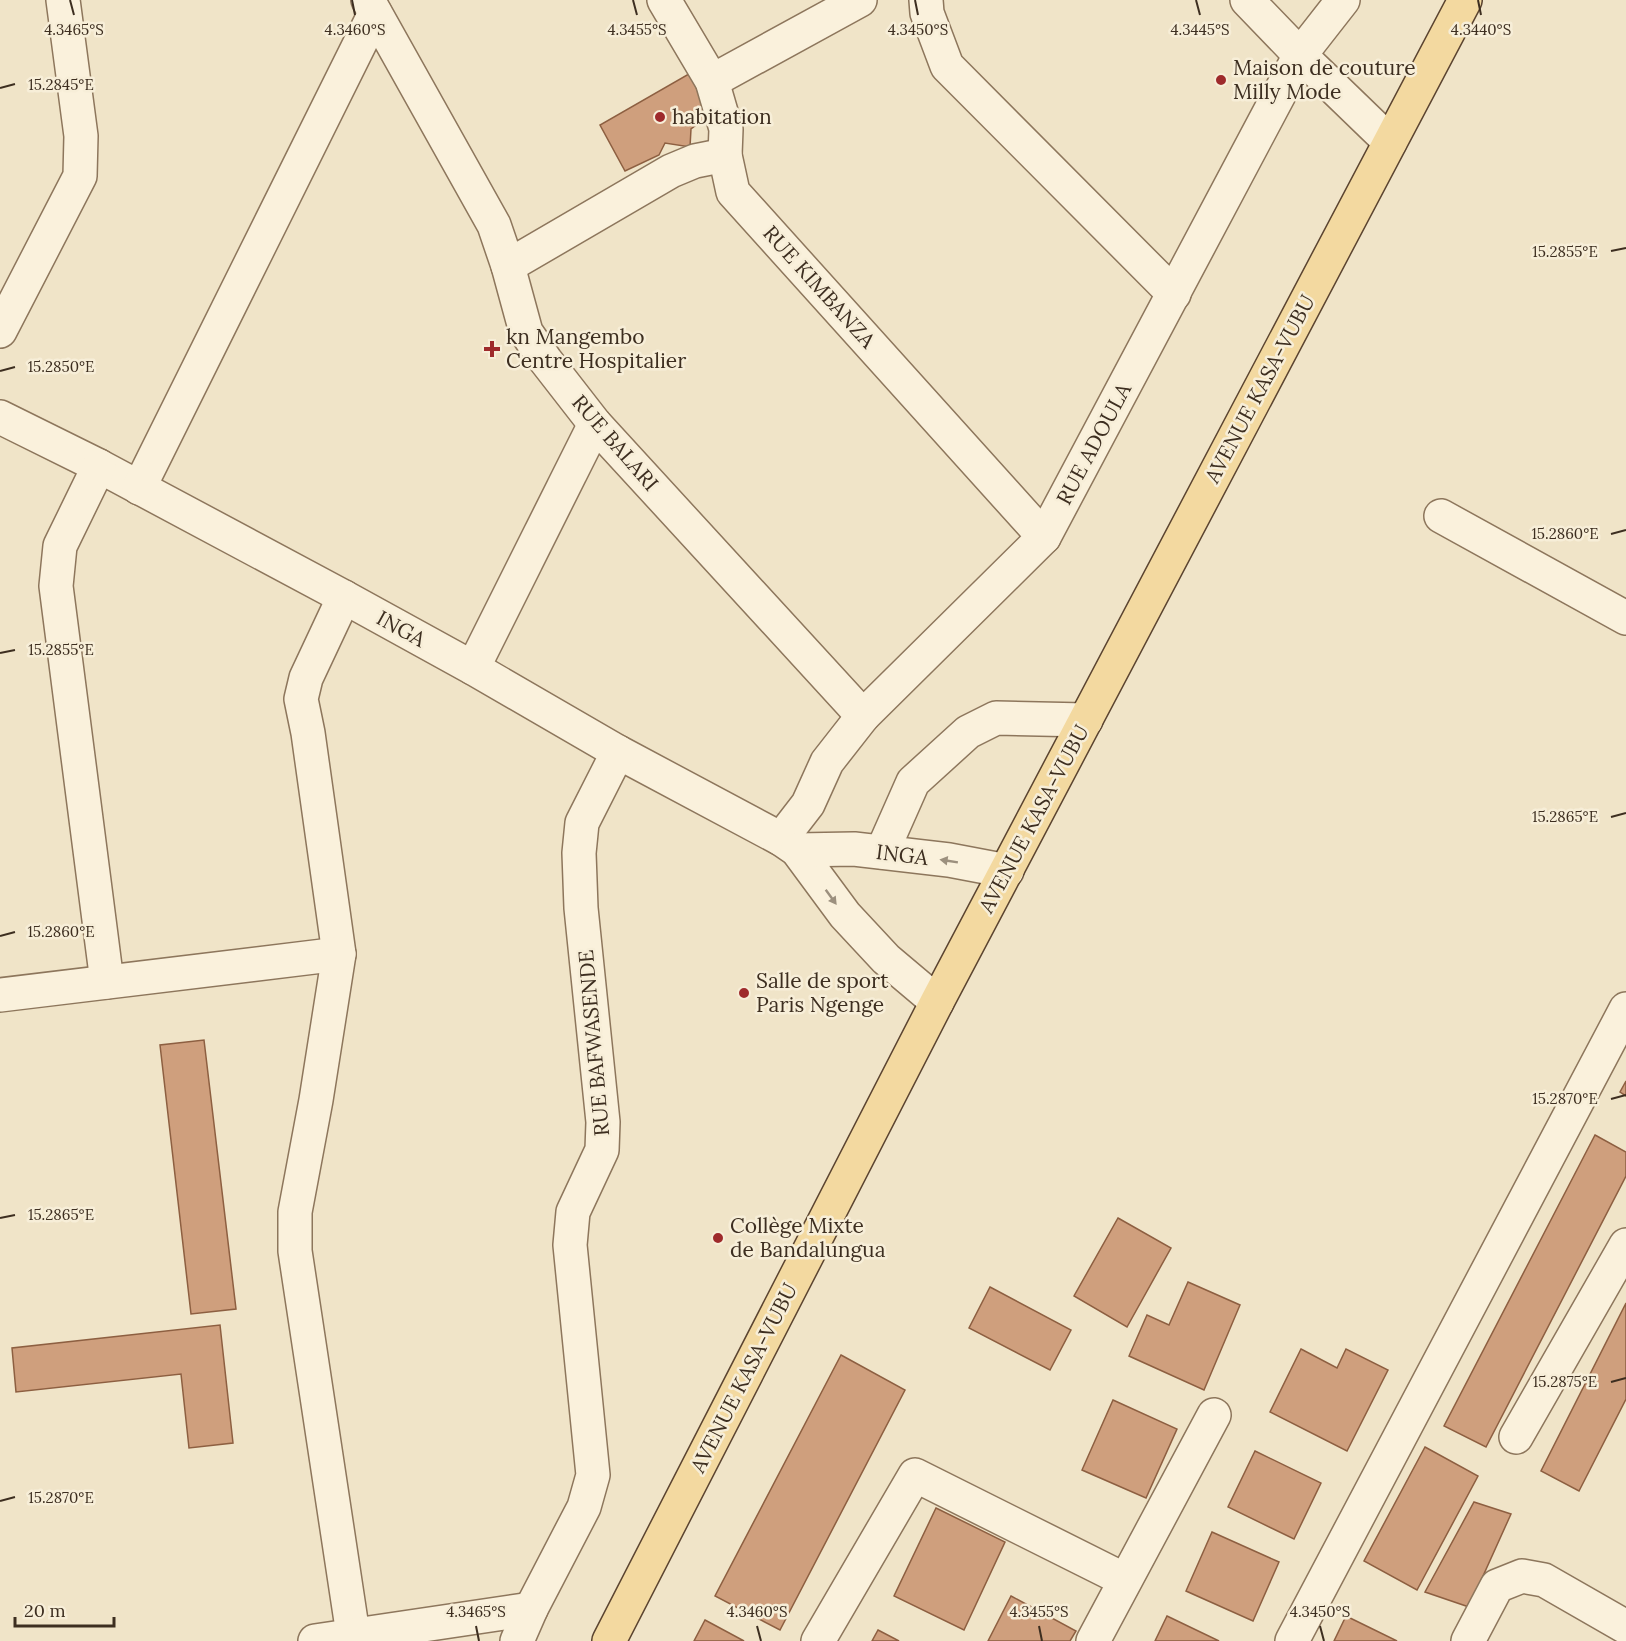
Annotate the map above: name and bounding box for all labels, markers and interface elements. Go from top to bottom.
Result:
text: 4.3465°S [44,20,104,39]
text: 4.3460°S [325,20,385,39]
text: 4.3455°S [607,20,667,39]
text: 4.3450°S [888,20,948,39]
text: 4.3445°S [1170,20,1230,39]
text: 4.3440°S [1451,20,1511,39]
place label: Maison de couture Milly Mode [1233,54,1416,105]
marker: Maison de couture Milly Mode [1214,73,1228,87]
text: 15.2845°E [28,75,94,94]
place label: habitation [672,103,772,130]
marker: habitation [653,110,667,124]
street label: RUE KIMBANZA [757,220,882,354]
text: 15.2855°E [1532,242,1598,261]
street label: AVENUE KASA-VUBU [1198,290,1321,488]
place label: kn Mangembo Centre Hospitalier [506,323,686,374]
marker: kn Mangembo Centre Hospitalier [483,340,501,358]
text: 15.2850°E [28,357,94,376]
street label: RUE ADOULA [1050,377,1137,509]
street label: RUE BALARI [566,389,665,496]
text: 15.2860°E [1531,524,1599,543]
street label: INGA [372,604,431,653]
text: 15.2855°E [28,640,94,659]
street label: AVENUE KASA-VUBU [972,720,1095,918]
text: 15.2865°E [1532,807,1598,826]
street label: INGA [875,838,930,871]
one-way arrow [940,856,959,865]
one-way arrow [825,890,837,905]
text: 15.2860°E [27,922,95,941]
street label: RUE BAFWASENDE [572,949,615,1137]
place label: Salle de sport Paris Ngenge [756,967,889,1018]
marker: Salle de sport Paris Ngenge [737,986,751,1000]
text: 15.2870°E [1532,1089,1598,1108]
text: 15.2865°E [28,1205,94,1224]
place label: Collège Mixte de Bandalungua [730,1212,886,1263]
marker: Collège Mixte de Bandalungua [711,1231,725,1245]
street label: AVENUE KASA-VUBU [684,1278,803,1478]
text: 15.2875°E [1533,1372,1597,1391]
text: 15.2870°E [28,1488,94,1507]
scale bar [15,1590,114,1628]
text: 20 m [24,1599,66,1622]
text: 4.3465°S [446,1602,506,1621]
text: 4.3460°S [727,1602,787,1621]
text: 4.3455°S [1009,1602,1069,1621]
text: 4.3450°S [1290,1602,1350,1621]

